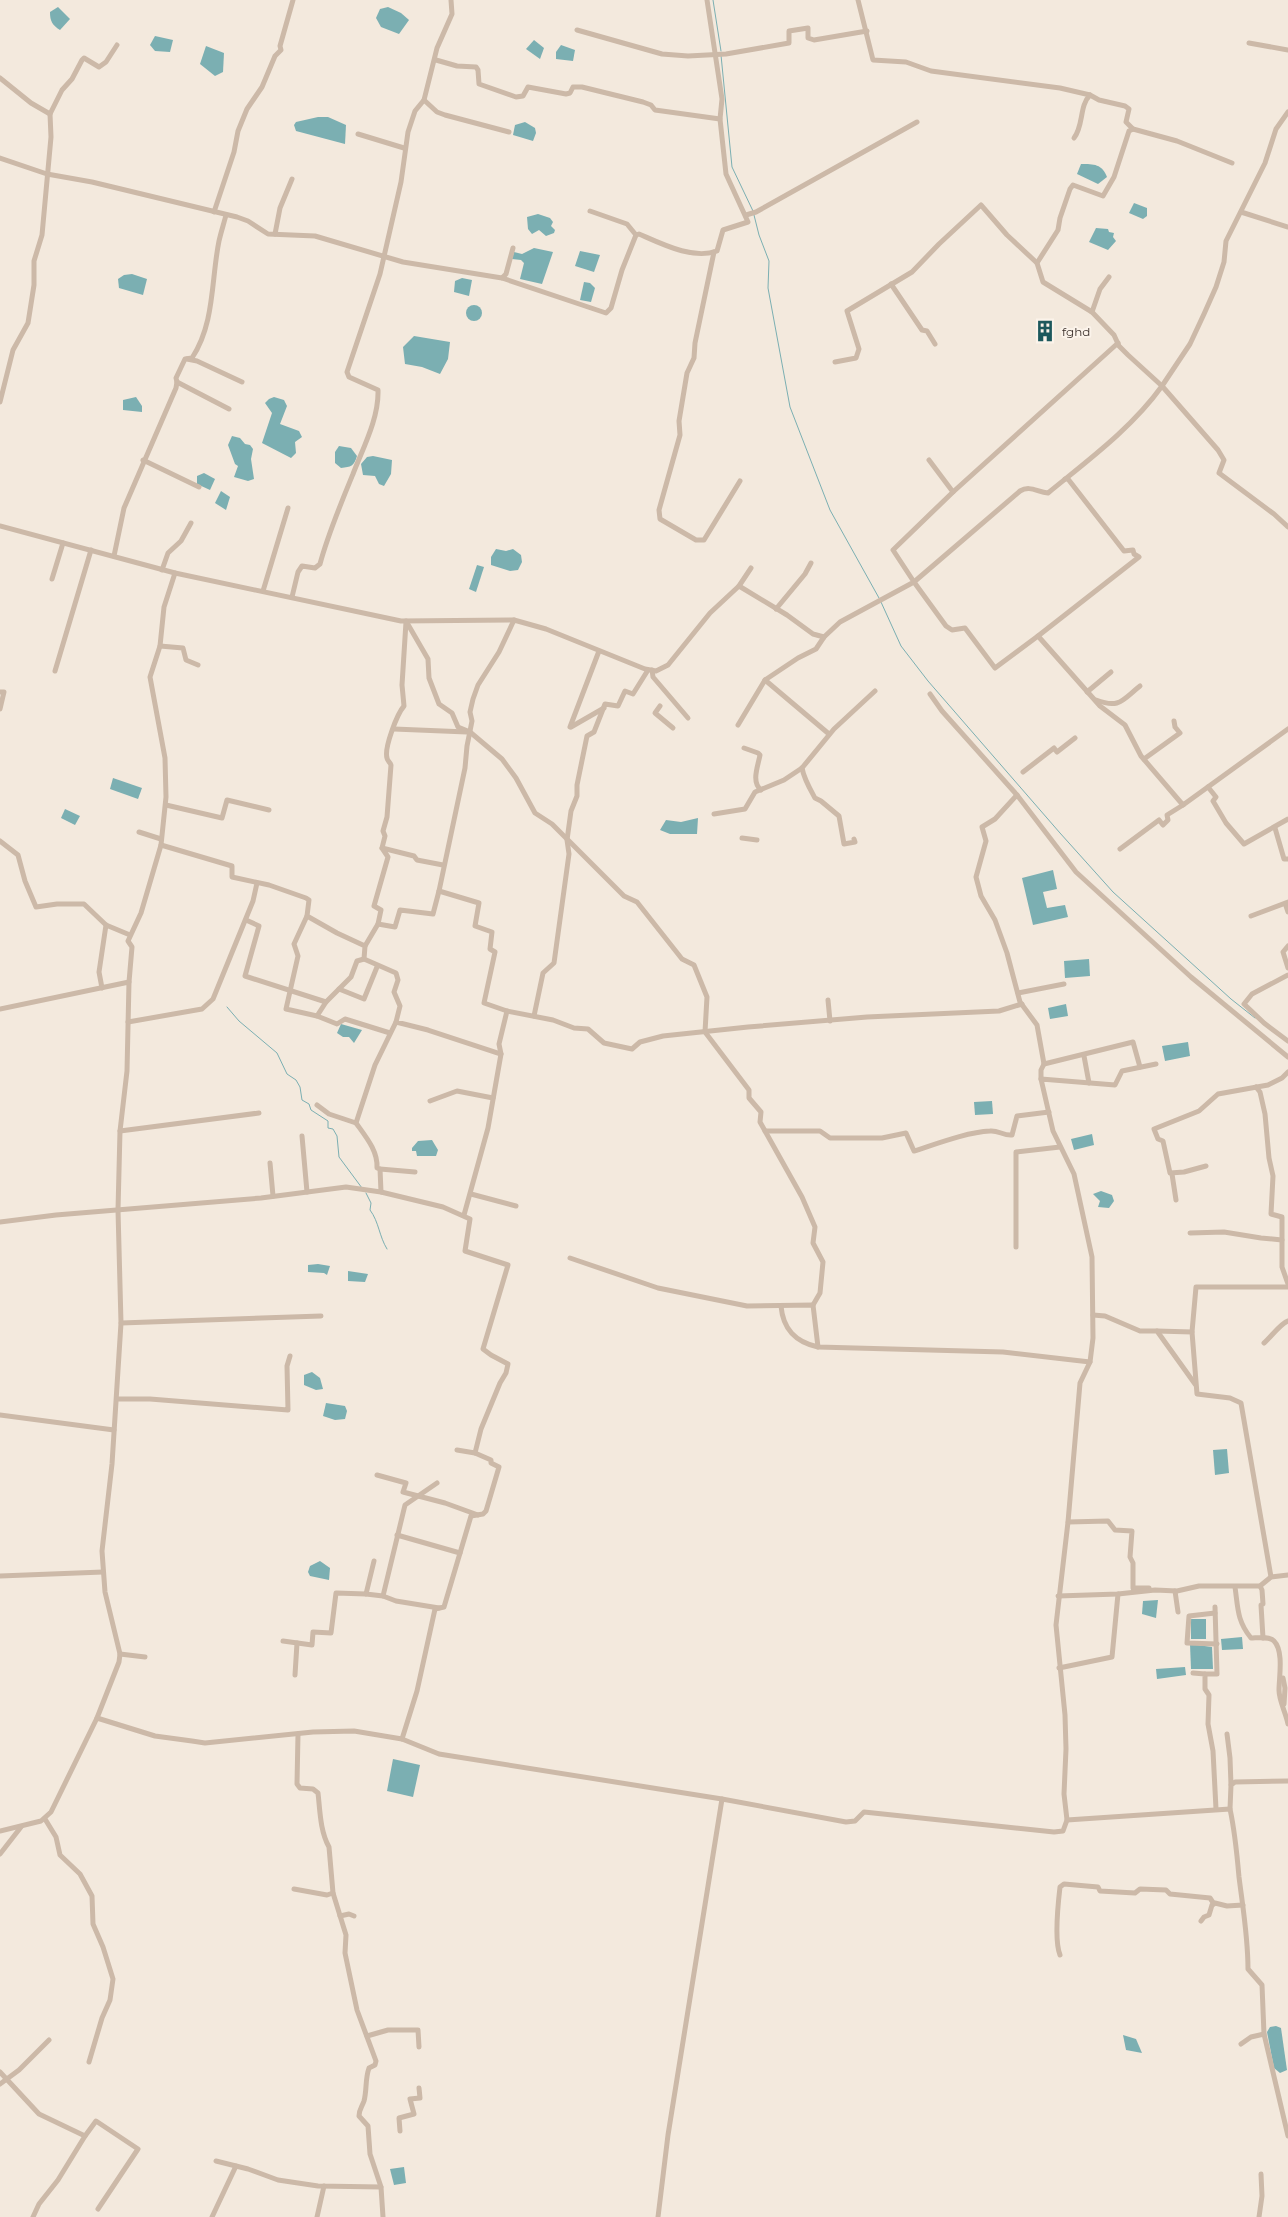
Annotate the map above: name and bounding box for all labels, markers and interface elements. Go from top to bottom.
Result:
building icon: fghd [1032,318,1058,344]
place label: fghd [1062,324,1090,339]

